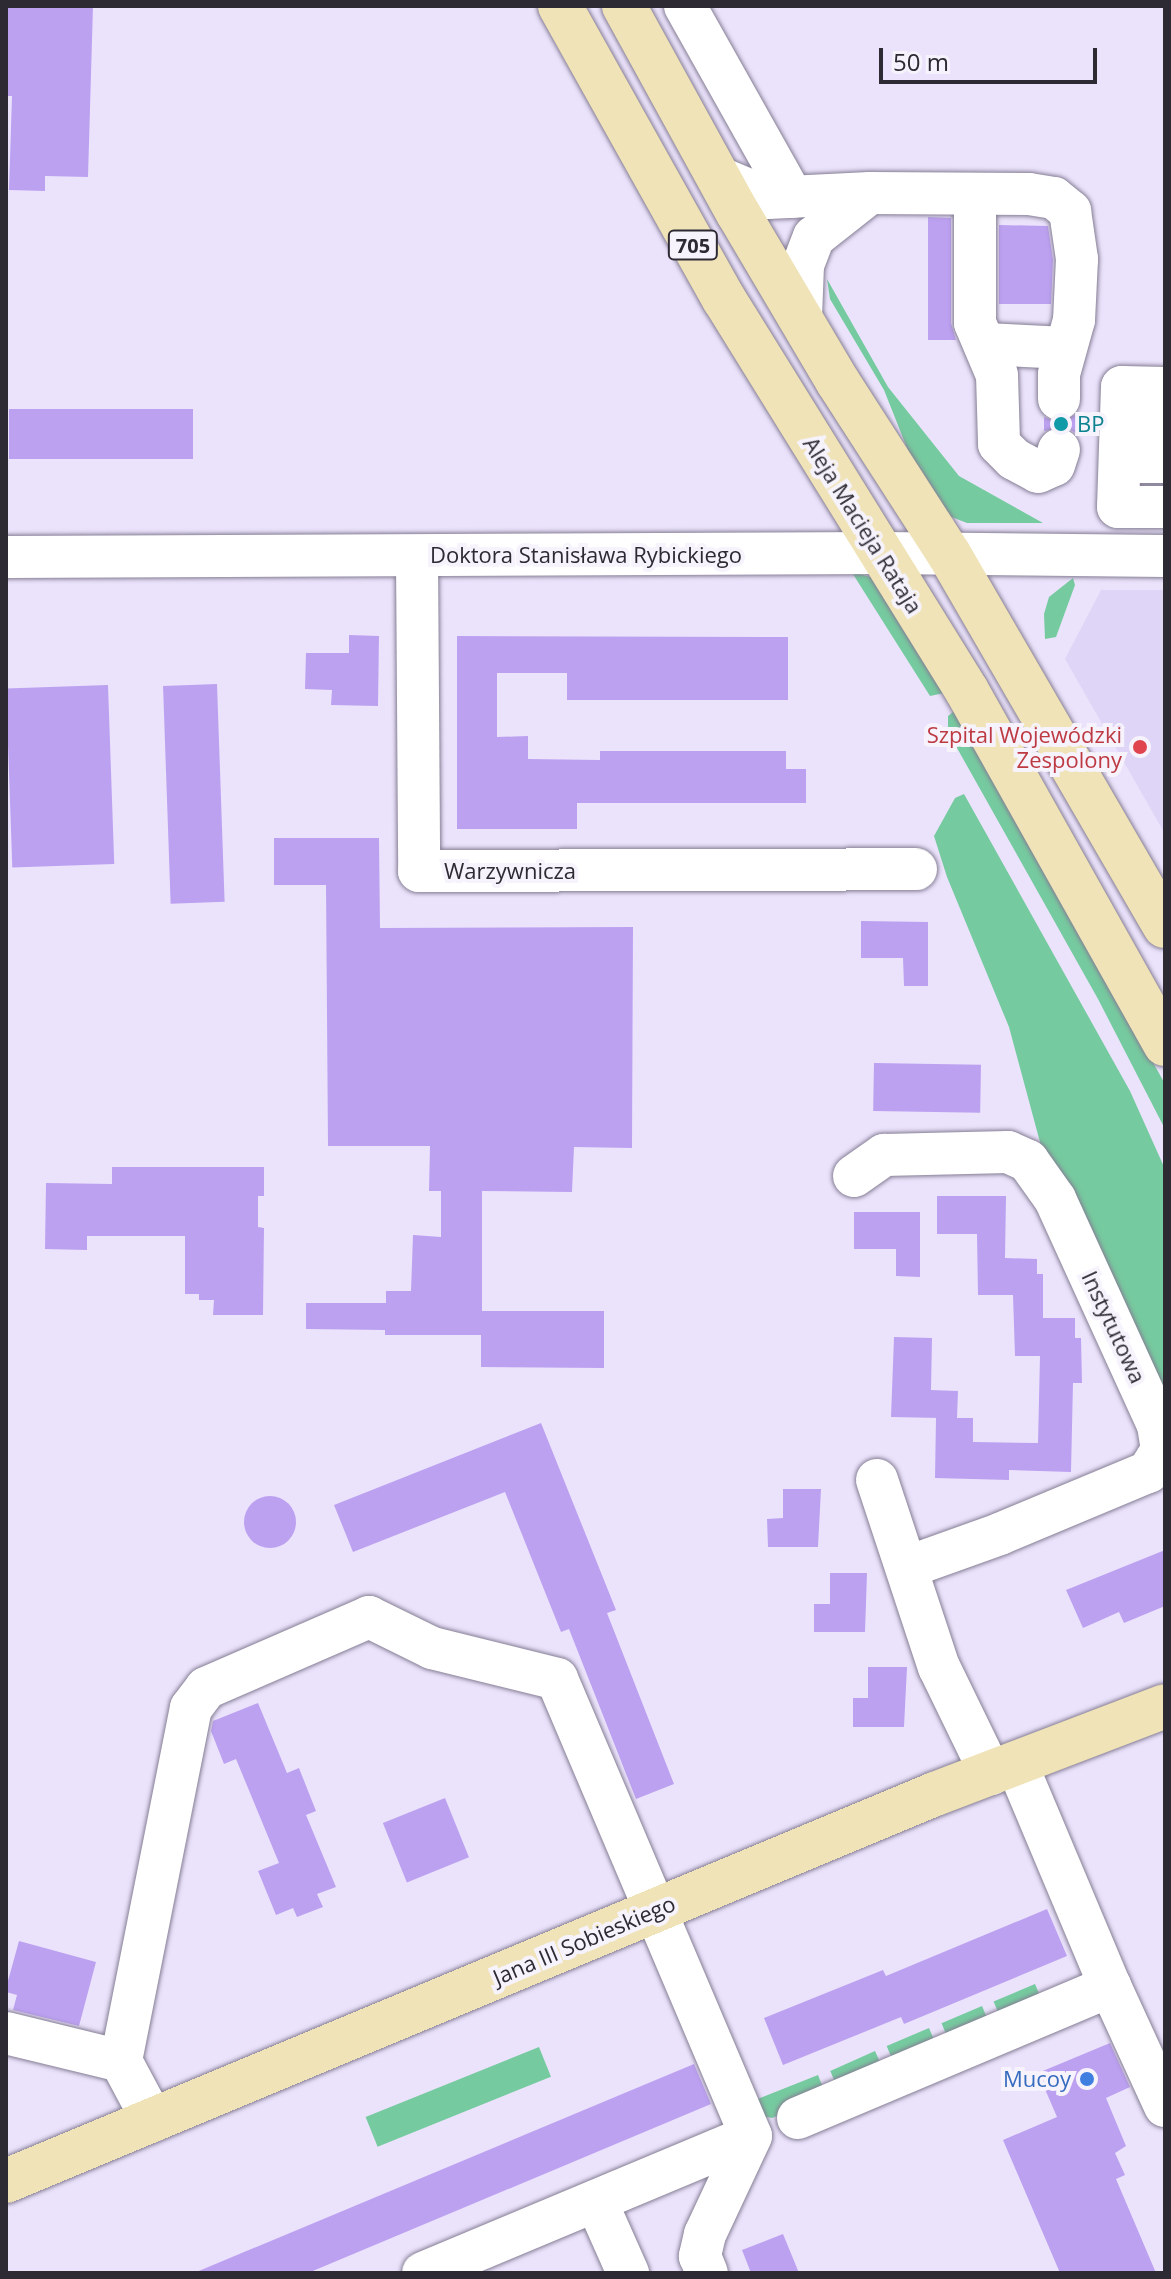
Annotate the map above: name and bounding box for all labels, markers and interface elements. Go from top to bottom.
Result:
scale bar [883,32,1101,82]
text: 50 m [893,45,949,78]
road number: 705 [667,229,719,261]
place label: BP [1077,411,1104,437]
marker: BP [1052,415,1070,433]
street label: Aleja Macieja Rataja [798,432,928,618]
street label: Doktora Stanisława Rybickiego [430,542,742,568]
place label: Szpital Wojewódzki Zespolony [927,721,1122,772]
marker: Szpital Wojewódzki Zespolony [1129,736,1151,758]
street label: Warzywnicza [444,858,576,884]
street label: Instytutowa [1077,1267,1151,1387]
street label: Jana III Sobieskiego [489,1890,679,1990]
place label: Mucoy [1003,2066,1071,2092]
marker: Mucoy [1078,2070,1096,2088]

